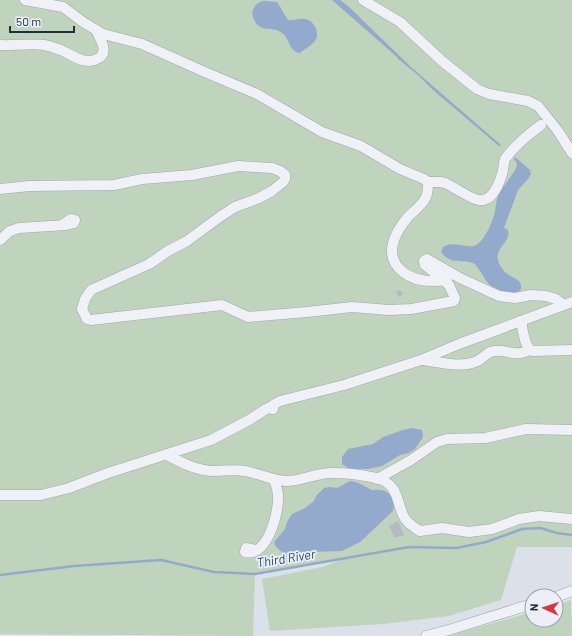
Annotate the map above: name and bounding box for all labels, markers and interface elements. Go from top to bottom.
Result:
scale bar [10,8,74,34]
text: 50 m [16,14,41,28]
water label: Third River [256,545,317,571]
north arrow [524,588,564,628]
text: N [527,603,540,611]

